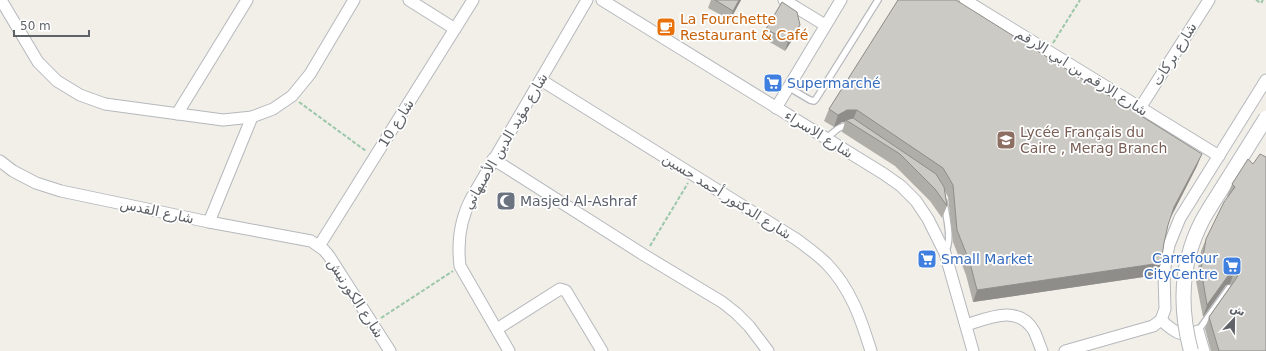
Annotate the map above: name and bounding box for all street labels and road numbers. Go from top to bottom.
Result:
street label: شارع بركات [1148,20,1201,89]
street label: شارع الارقم بن ابي الارقم [1013,25,1151,120]
street label: شارع مؤيد الدين الأصبهاني [459,69,551,213]
street label: شارع 10 [375,96,418,150]
street label: شارع الاسراء [781,107,856,162]
street label: شارع الدكتور أحمد حسين [659,149,795,243]
street label: شارع القدس [118,195,195,228]
street label: شارع الكورنيش [324,255,388,341]

